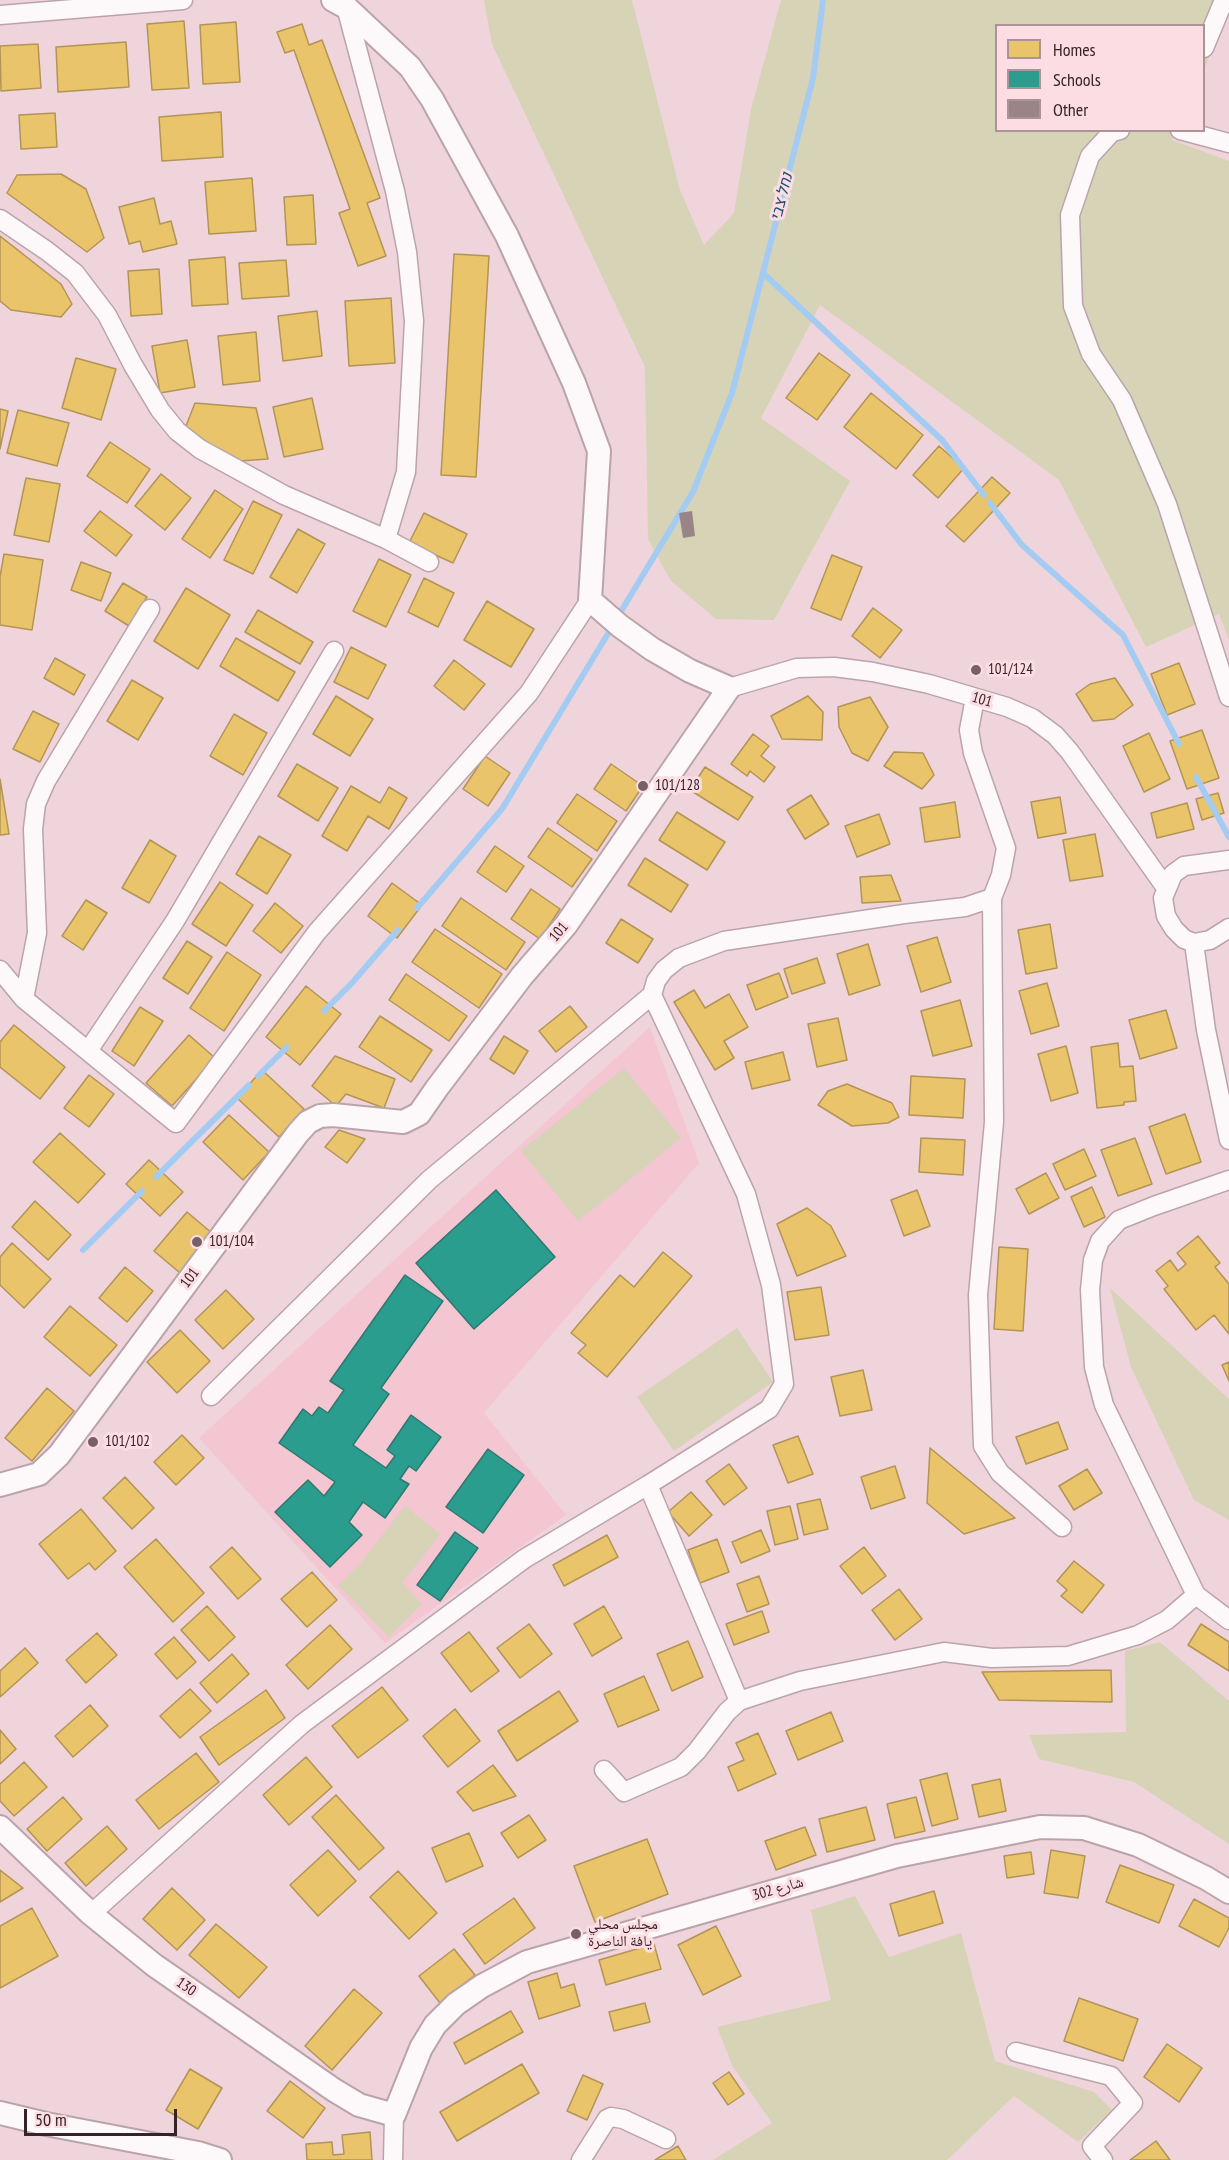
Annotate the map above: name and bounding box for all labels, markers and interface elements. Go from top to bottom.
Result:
legend [995,24,1205,132]
text: Homes [1053,38,1096,61]
text: Schools [1053,68,1101,91]
text: Other [1053,98,1088,121]
water label: נחל צבי [767,171,797,223]
place label: 101/124 [988,661,1033,679]
marker: 101/124 [969,663,983,677]
street label: 101 [970,689,994,711]
place label: 101/128 [655,777,700,795]
marker: 101/128 [636,779,650,793]
street label: 101 [546,918,572,946]
place label: 101/104 [209,1233,254,1251]
marker: 101/104 [190,1235,204,1249]
street label: 101 [177,1264,203,1292]
place label: 101/102 [105,1433,150,1451]
marker: 101/102 [86,1435,100,1449]
street label: شارع 302 [751,1873,805,1905]
place label: مجلس محلي يافة الناصرة [588,1916,658,1951]
marker: مجلس محلي يافة الناصرة [569,1927,583,1941]
street label: 130 [173,1974,199,2000]
scale bar [27,2097,180,2135]
text: 50 m [35,2108,67,2131]

